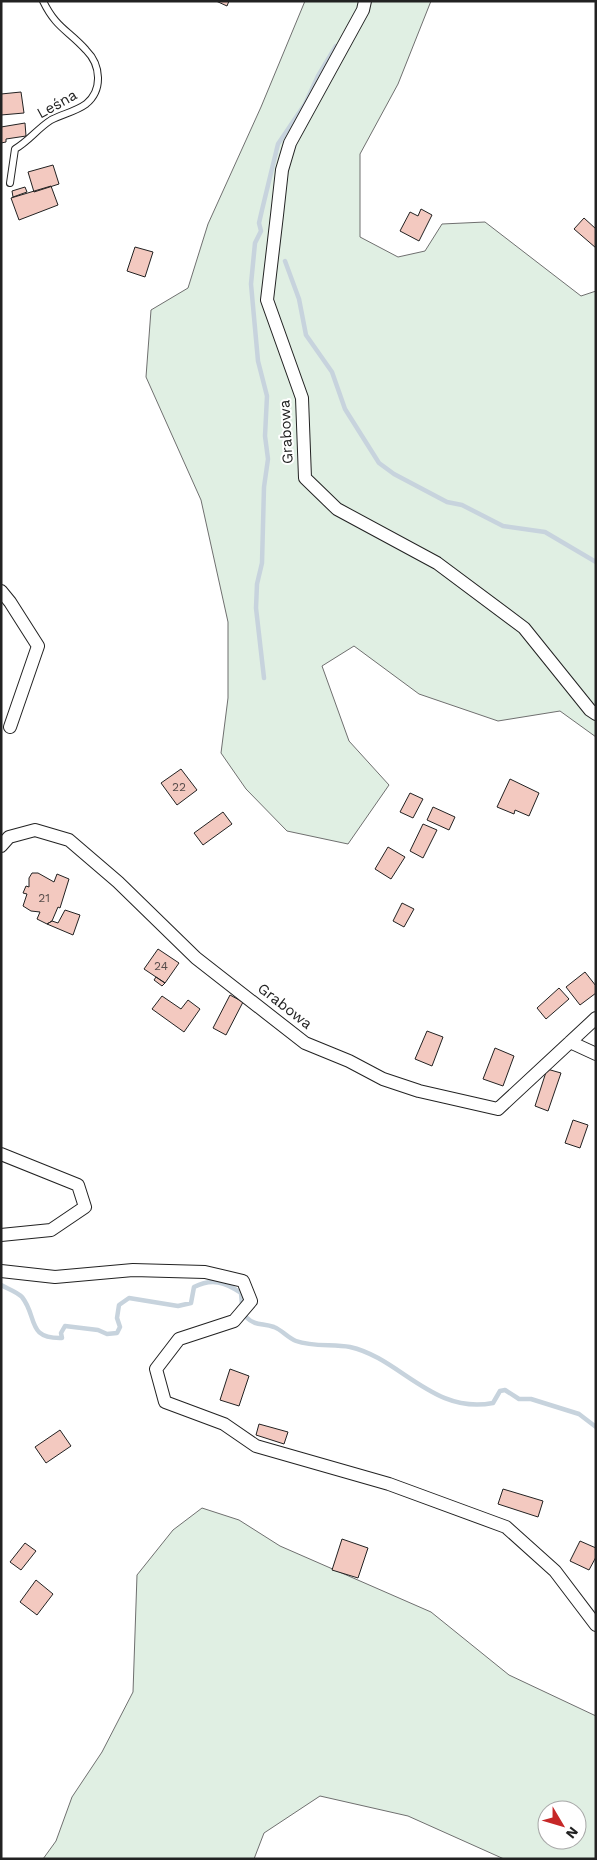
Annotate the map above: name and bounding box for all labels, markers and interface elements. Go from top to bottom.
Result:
street label: Leśna [34,85,81,122]
street label: Grabowa [275,399,297,465]
house number: 22 [172,780,186,794]
house number: 21 [38,891,50,905]
house number: 24 [154,959,168,973]
street label: Grabowa [254,979,316,1033]
north arrow [537,1800,587,1850]
text: N [563,1824,582,1842]

